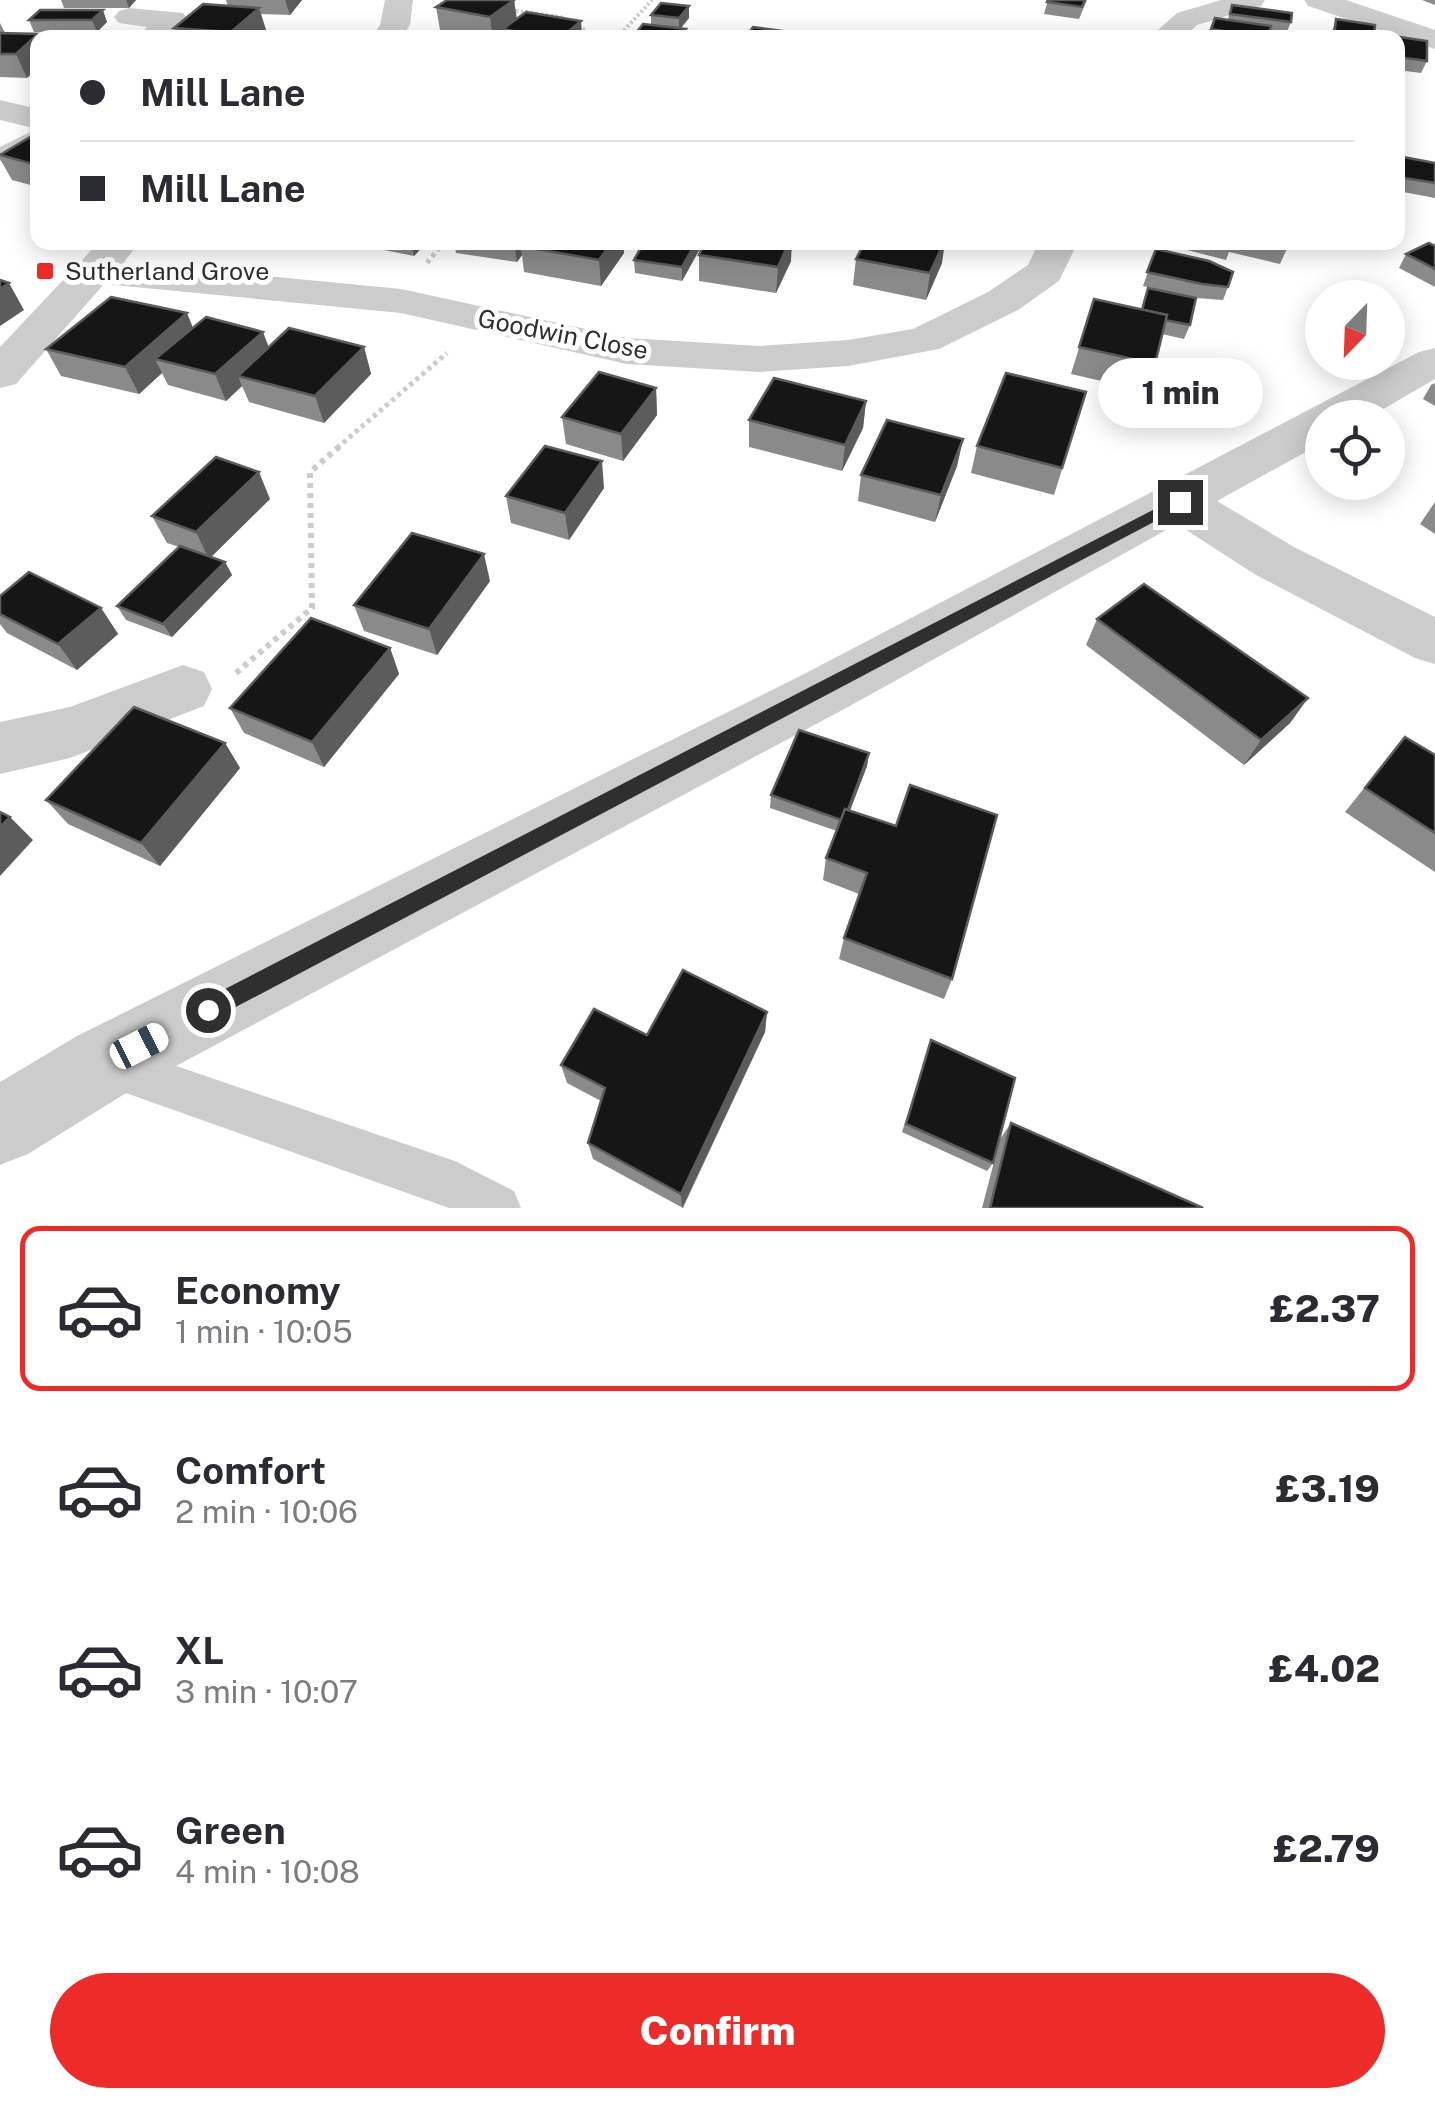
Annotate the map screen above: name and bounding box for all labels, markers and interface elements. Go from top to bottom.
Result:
text: Mill Lane [140,70,306,115]
text: Mill Lane [140,166,306,211]
place label: Sutherland Grove [65,256,269,286]
marker: Sutherland Grove [34,260,56,282]
north arrow [1305,280,1405,380]
map controls [1305,280,1405,500]
street label: Goodwin Close [475,303,651,365]
callout: 1 min [1098,357,1262,427]
text: 1 min [1141,374,1220,411]
button: locate [1305,400,1405,500]
route end [1158,480,1203,525]
route start [186,988,231,1033]
car [105,1019,173,1073]
icon: car [55,1264,145,1354]
text: Economy [175,1268,341,1313]
text: £2.37 [1269,1286,1380,1331]
text: 1 min · 10:05 [175,1313,353,1350]
icon: car [55,1444,145,1534]
text: Comfort [175,1448,326,1493]
text: £3.19 [1276,1466,1380,1511]
text: 2 min · 10:06 [175,1493,358,1530]
icon: car [55,1624,145,1714]
text: XL [175,1628,224,1673]
text: £4.02 [1268,1646,1380,1691]
text: 3 min · 10:07 [175,1673,358,1710]
icon: car [55,1804,145,1894]
text: Green [175,1808,286,1853]
text: £2.79 [1273,1826,1380,1871]
text: 4 min · 10:08 [175,1853,360,1890]
button: Confirm [50,1973,1385,2088]

